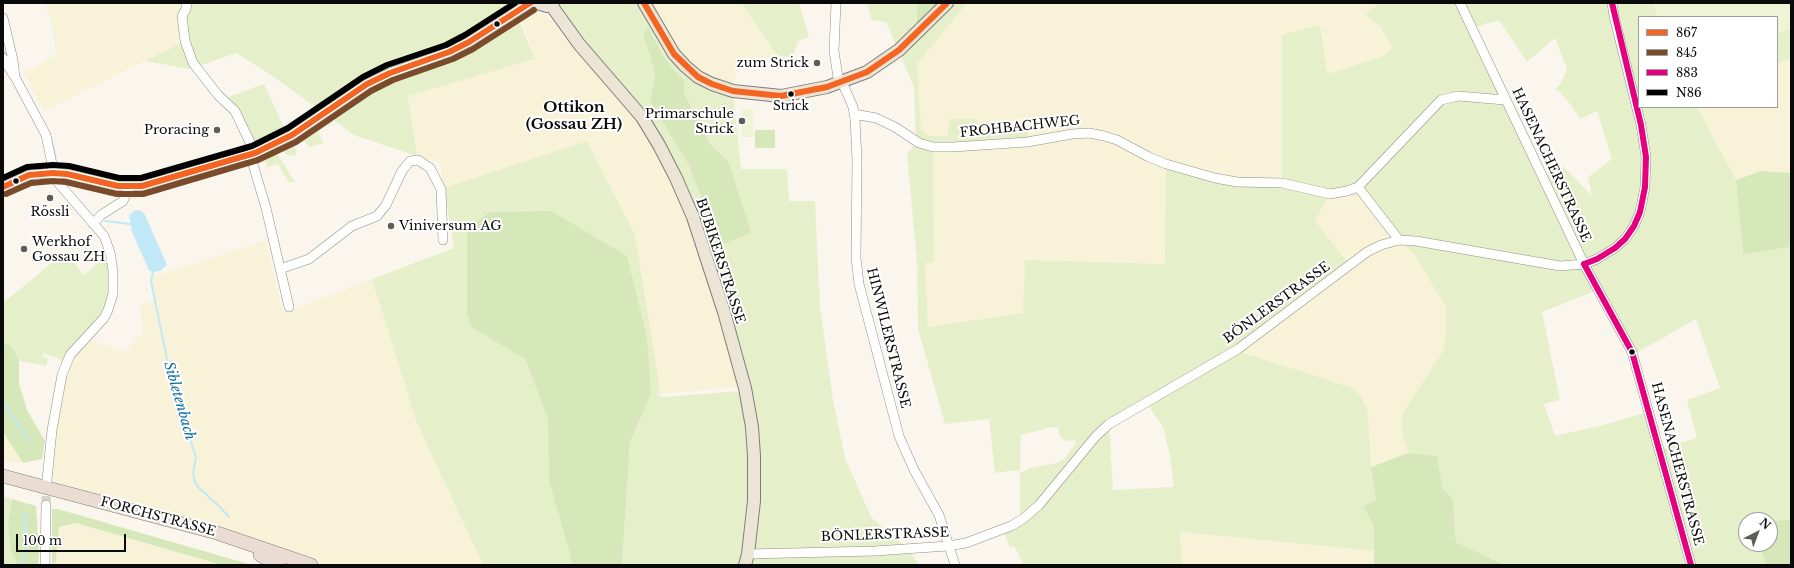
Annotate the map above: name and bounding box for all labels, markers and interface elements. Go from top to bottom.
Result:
legend [1638,16,1778,108]
unlabelled marker [492,19,502,29]
text: 867 [1676,25,1697,40]
text: 845 [1676,45,1697,60]
place label: zum Strick [737,55,809,71]
marker: zum Strick [812,58,822,68]
text: 883 [1676,65,1698,80]
street label: HASENACHERSTRASSE [1508,85,1594,245]
text: N86 [1676,85,1702,100]
marker: Strick [786,89,796,99]
district label: Ottikon (Gossau ZH) [526,99,622,134]
place label: Strick [773,100,809,114]
place label: Primarschule Strick [645,106,734,137]
street label: FROHBACHWEG [959,113,1081,141]
marker: Primarschule Strick [737,116,747,126]
place label: Proracing [144,122,209,138]
marker: Proracing [212,125,222,135]
unlabelled marker [11,176,21,186]
marker: Rössli [45,193,55,203]
street label: BUBIKERSTRASSE [692,196,748,326]
place label: Rössli [30,204,70,220]
place label: Viniversum AG [399,218,502,234]
marker: Viniversum AG [386,221,396,231]
place label: Werkhof Gossau ZH [32,234,105,265]
marker: Werkhof Gossau ZH [19,244,29,254]
street label: BÖNLERSTRASSE [1221,259,1333,347]
street label: HINWILERSTRASSE [863,266,913,410]
unlabelled marker [1627,347,1637,357]
water label: Sibletenbach [160,360,198,442]
street label: HASENACHERSTRASSE [1648,381,1706,547]
street label: FORCHSTRASSE [99,494,217,540]
north arrow [1738,512,1778,552]
text: N [1757,515,1774,532]
street label: BÖNLERSTRASSE [821,525,949,545]
scale bar [18,526,128,552]
text: 100 m [23,533,62,548]

